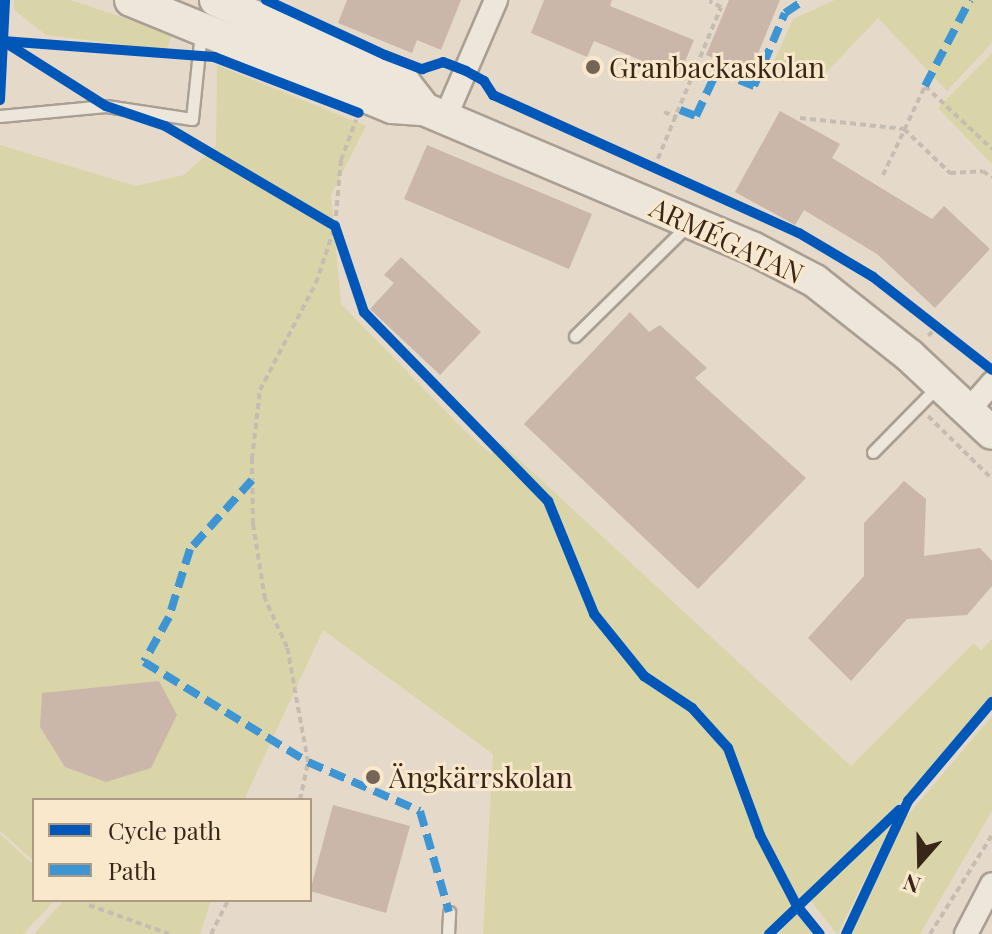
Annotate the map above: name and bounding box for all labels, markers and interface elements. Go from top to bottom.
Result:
place label: Granbackaskolan [609,50,825,84]
marker: Granbackaskolan [584,58,602,76]
street label: ARMÉGATAN [645,190,809,290]
place label: Ängkärrskolan [389,760,573,794]
marker: Ängkärrskolan [364,768,382,786]
legend [32,798,312,902]
text: Cycle path [108,814,221,846]
north arrow [880,822,960,902]
text: Path [108,854,156,886]
text: N [899,868,924,901]

